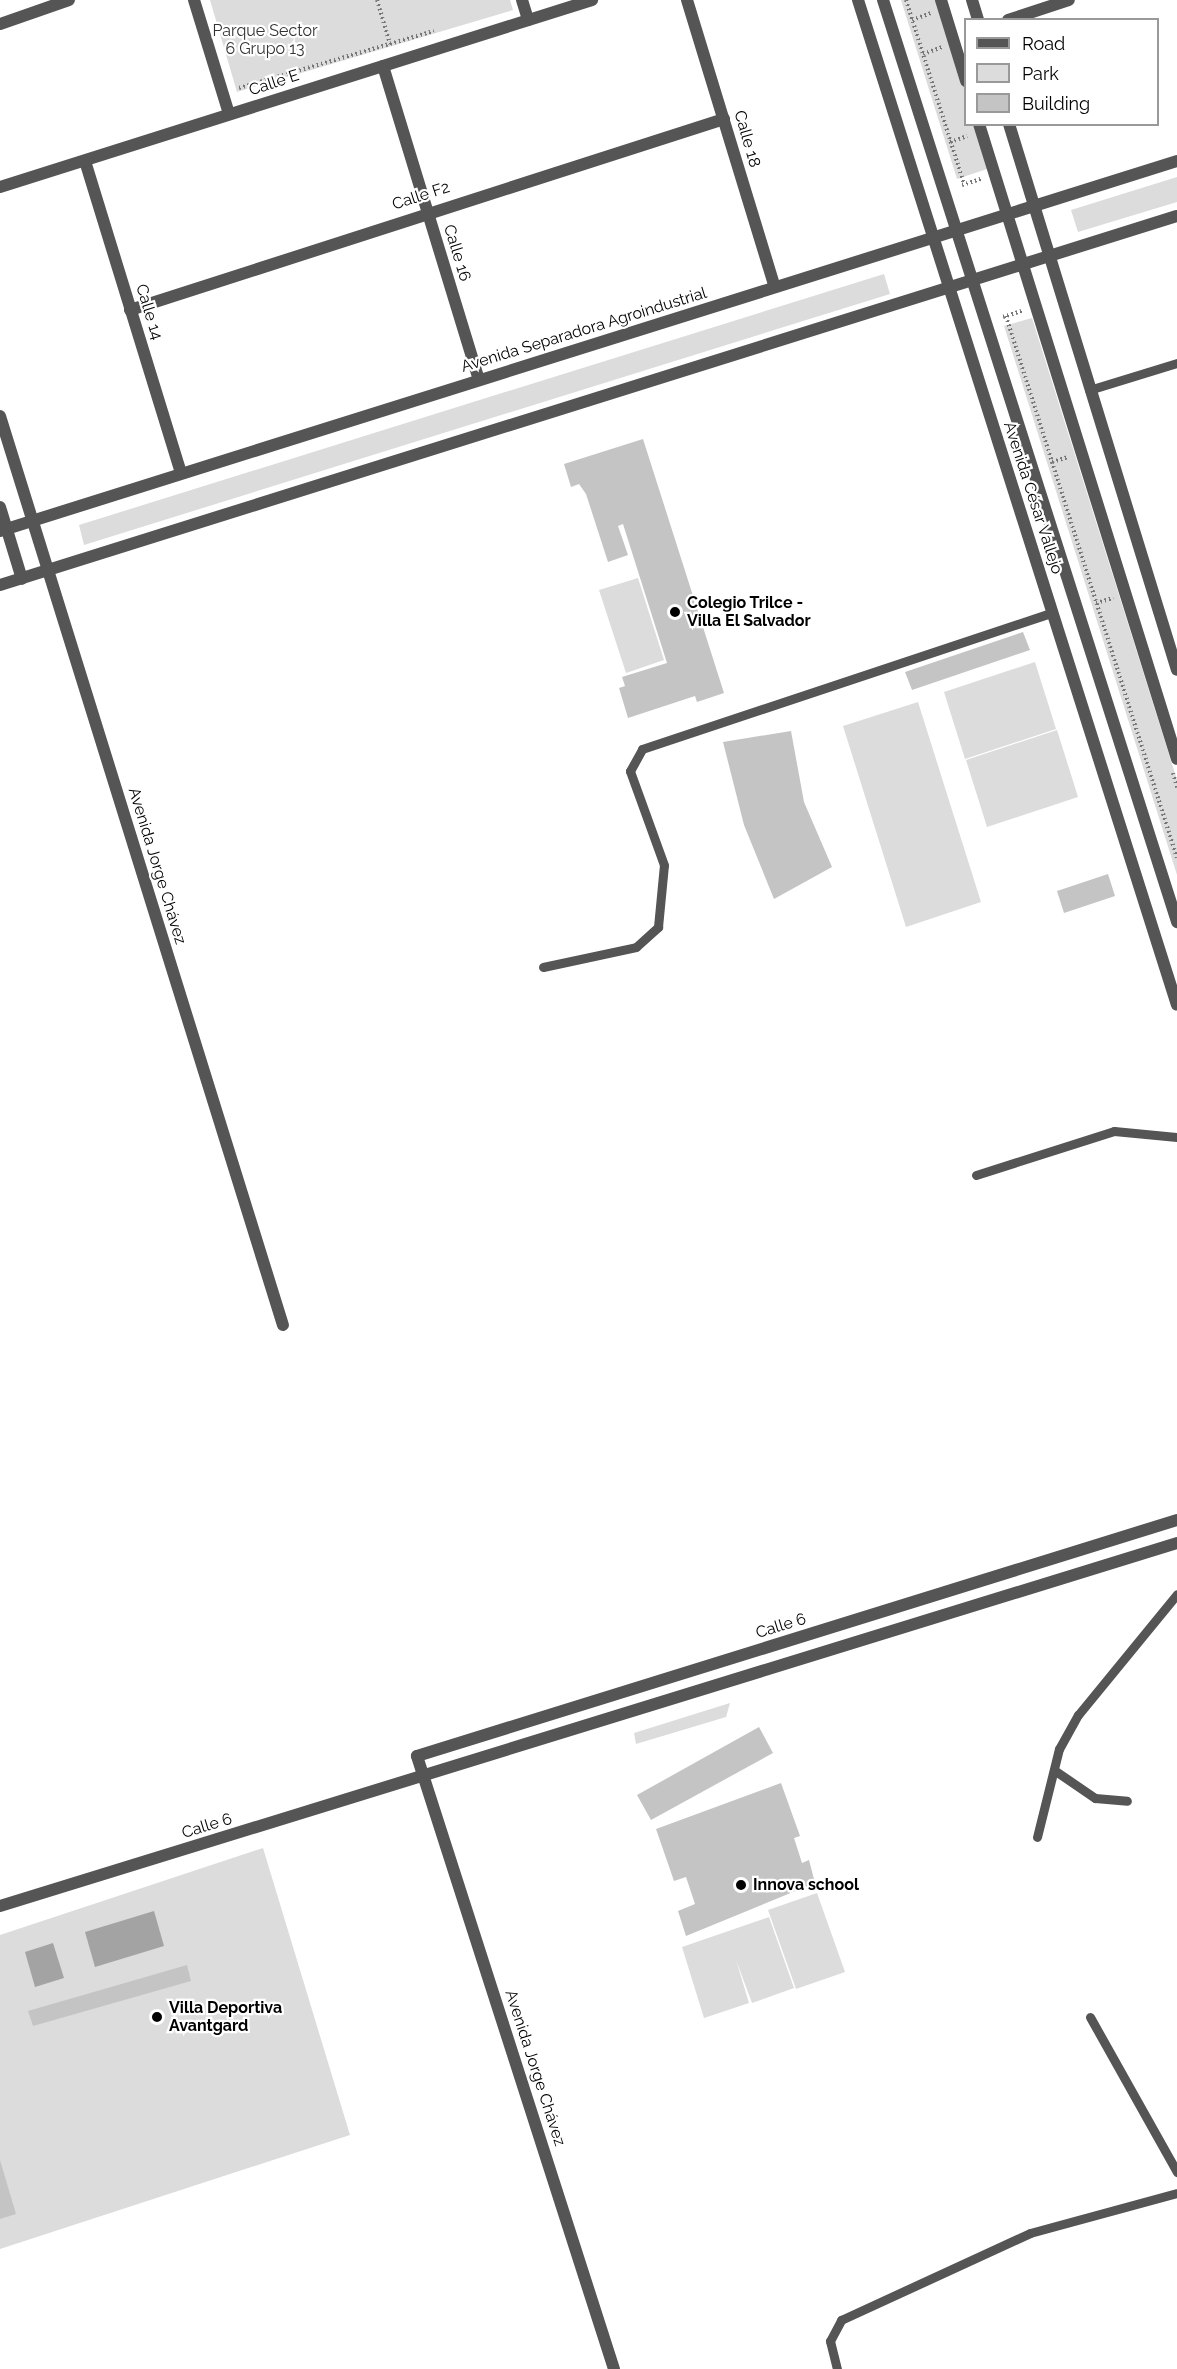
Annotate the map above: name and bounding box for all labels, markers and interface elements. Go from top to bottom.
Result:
legend [964,18,1159,126]
park label: Parque Sector 6 Grupo 13 [212,21,318,59]
text: Road [1022,33,1065,54]
text: Park [1022,63,1059,84]
street label: Calle E [246,66,302,100]
text: Building [1022,93,1090,114]
street label: Calle 18 [730,108,764,170]
street label: Calle F2 [390,178,452,214]
street label: Calle 16 [439,222,475,284]
street label: Calle 14 [131,282,167,342]
street label: Avenida Separadora Agroindustrial [459,283,709,377]
street label: Avenida César Vallejo [999,419,1067,577]
place label: Colegio Trilce - Villa El Salvador [687,593,811,631]
marker: Colegio Trilce - Villa El Salvador [668,605,682,619]
street label: Avenida Jorge Chávez [124,785,190,947]
street label: Calle 6 [754,1609,808,1643]
street label: Calle 6 [180,1809,234,1843]
place label: Innova school [753,1875,859,1895]
marker: Innova school [734,1878,748,1892]
street label: Avenida Jorge Chávez [501,1987,569,2149]
place label: Villa Deportiva Avantgard [169,1998,282,2036]
marker: Villa Deportiva Avantgard [150,2010,164,2024]

